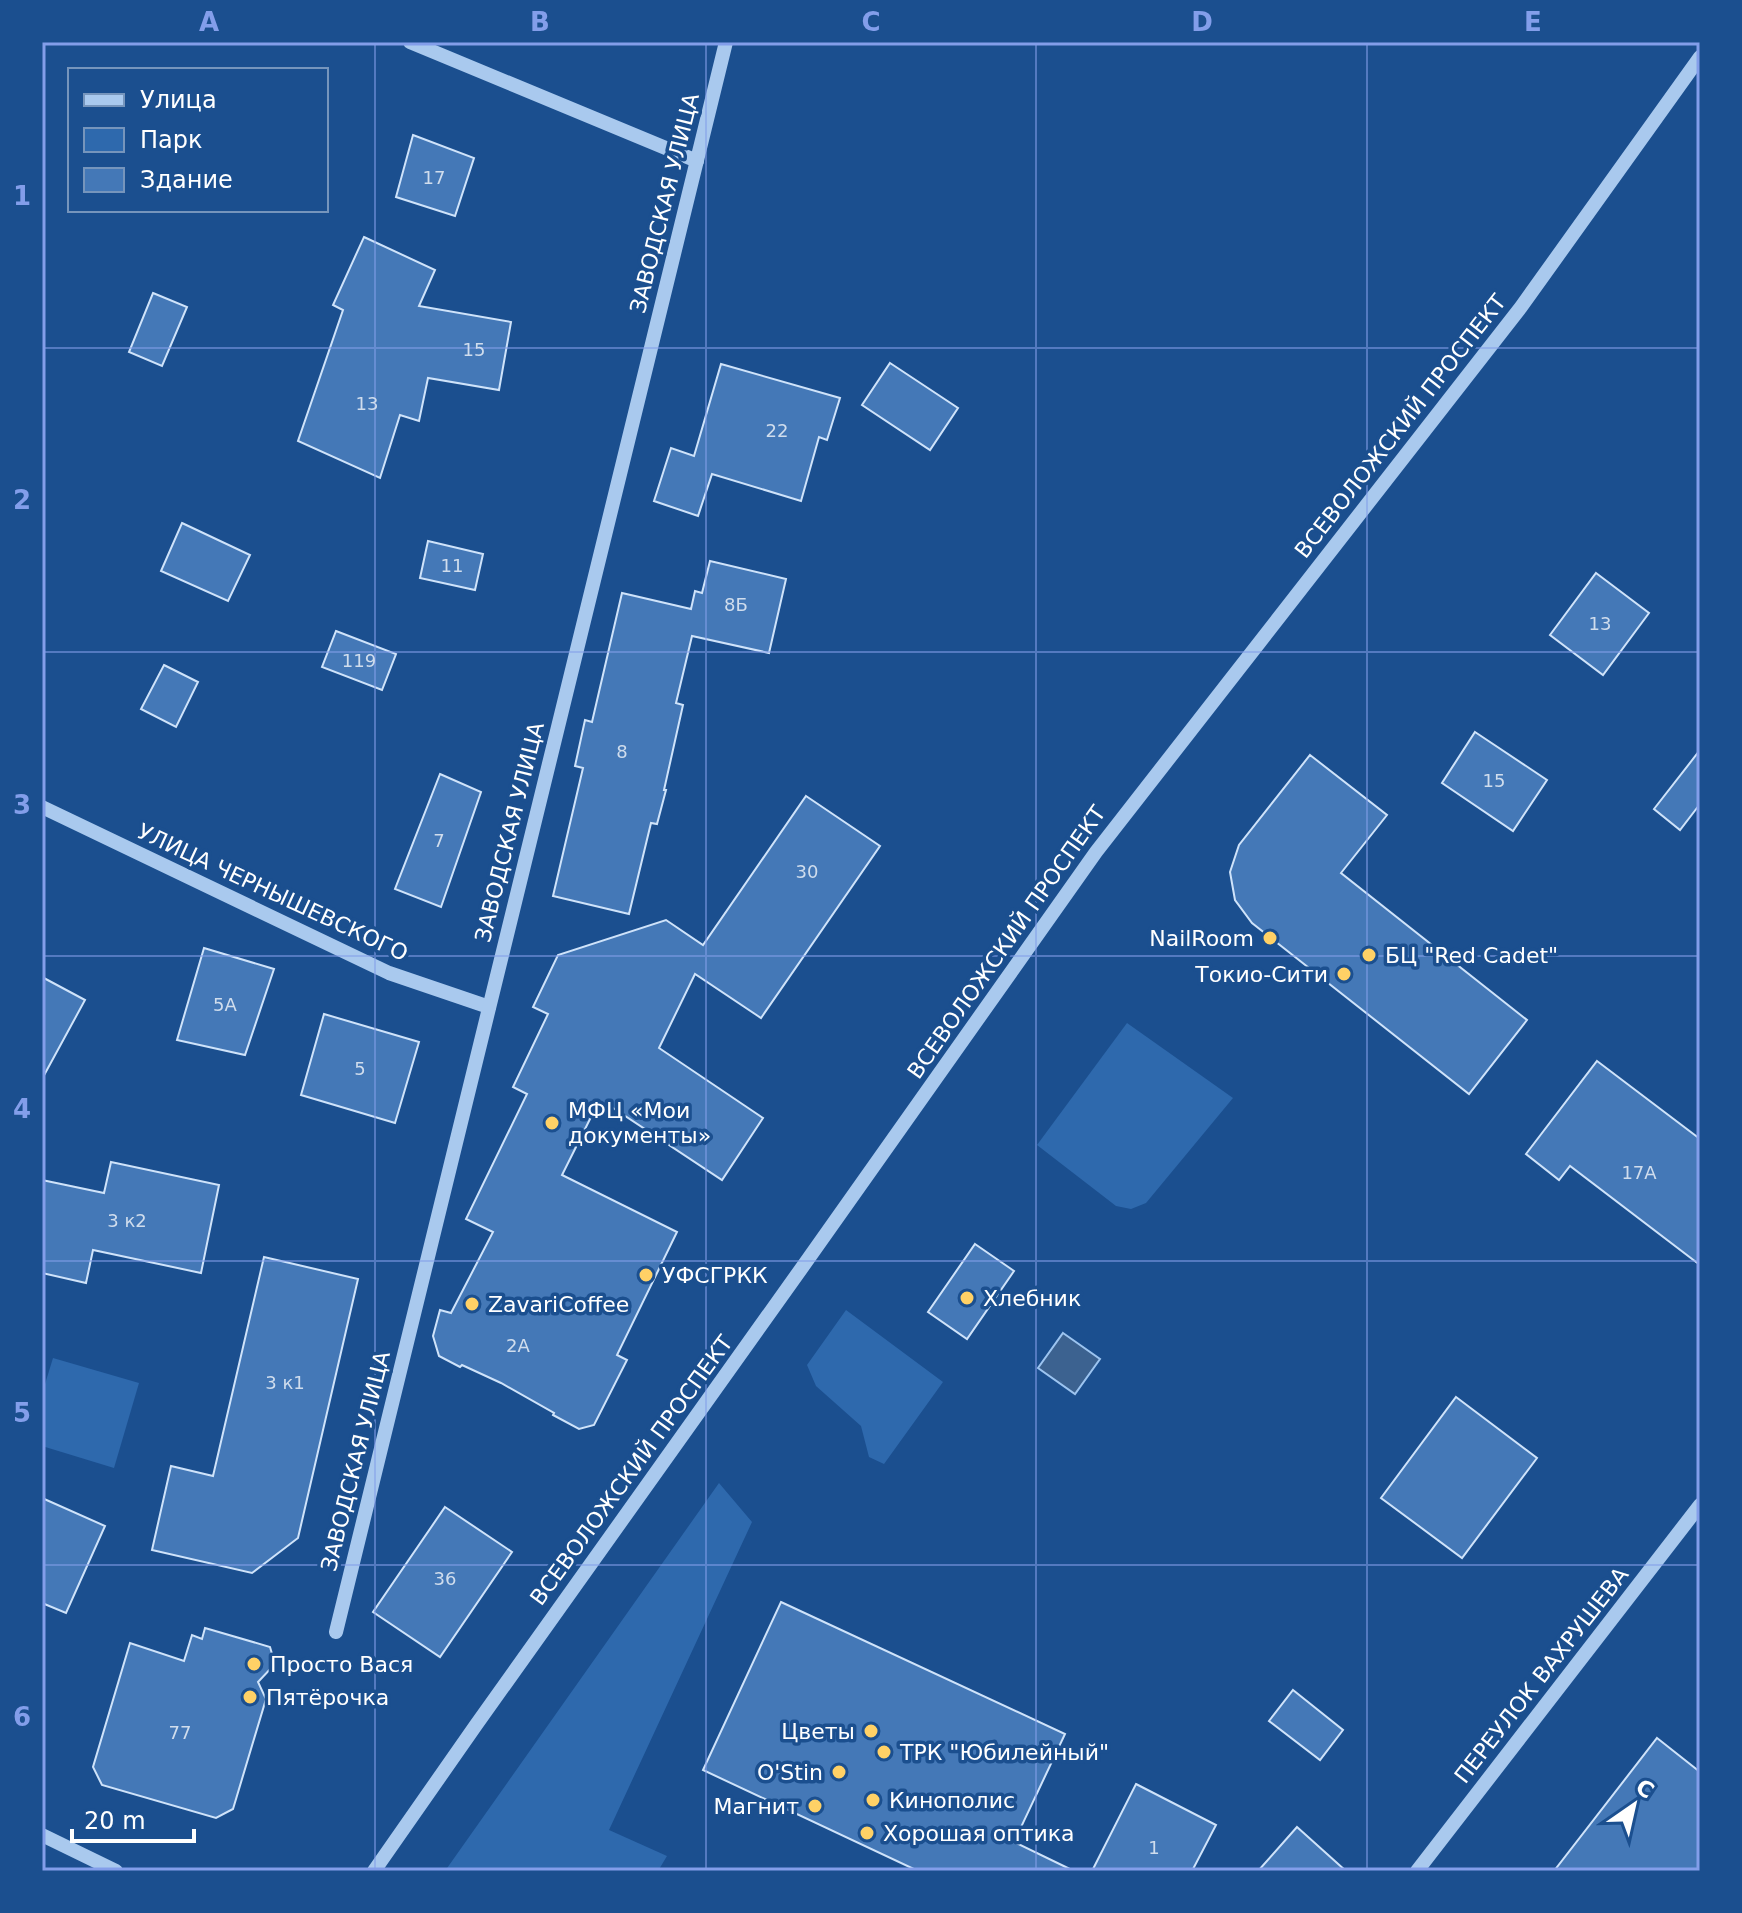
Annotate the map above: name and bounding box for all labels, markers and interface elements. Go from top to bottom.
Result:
text: A [199,7,219,37]
text: B [530,7,550,37]
text: C [861,7,881,37]
text: D [1191,7,1213,37]
text: E [1524,7,1542,37]
legend [68,68,328,212]
text: Улица [140,86,217,114]
street label: ЗАВОДСКАЯ УЛИЦА [625,91,704,316]
text: Парк [140,126,202,154]
text: Здание [140,166,233,194]
house number: 17 [423,167,445,188]
text: 1 [13,181,31,211]
street label: ВСЕВОЛОЖСКИЙ ПРОСПЕКТ [1290,289,1511,563]
house number: 15 [463,339,485,360]
house number: 13 [356,393,378,414]
house number: 22 [766,420,788,441]
text: 2 [13,485,31,515]
house number: 11 [441,555,463,576]
house number: 8Б [724,594,748,615]
house number: 13 [1589,613,1611,634]
house number: 119 [342,650,376,671]
street label: ЗАВОДСКАЯ УЛИЦА [470,720,549,945]
house number: 8 [616,741,628,762]
house number: 15 [1483,770,1505,791]
text: 3 [13,790,31,820]
street label: ВСЕВОЛОЖСКИЙ ПРОСПЕКТ [902,801,1111,1083]
street label: УЛИЦА ЧЕРНЫШЕВСКОГО [134,819,412,966]
house number: 7 [433,830,445,851]
house number: 30 [796,861,818,882]
place label: NailRoom [1149,926,1254,951]
marker: NailRoom [1261,929,1279,947]
place label: БЦ "Red Cadet" [1385,943,1558,968]
marker: БЦ "Red Cadet" [1360,946,1378,964]
place label: Токио-Сити [1194,962,1328,987]
marker: Токио-Сити [1335,965,1353,983]
house number: 5А [213,994,238,1015]
house number: 5 [354,1058,366,1079]
text: 4 [13,1094,31,1124]
place label: МФЦ «Мои документы» [568,1098,711,1148]
marker: МФЦ «Мои документы» [543,1114,561,1132]
house number: 17А [1621,1162,1657,1183]
house number: 3 к2 [107,1210,147,1231]
place label: УФСГРКК [662,1263,768,1288]
marker: УФСГРКК [637,1266,655,1284]
place label: Хлебник [983,1286,1081,1311]
marker: Хлебник [958,1289,976,1307]
place label: ZavariCoffee [488,1292,629,1317]
marker: ZavariCoffee [463,1295,481,1313]
street label: ВСЕВОЛОЖСКИЙ ПРОСПЕКТ [525,1330,738,1610]
house number: 2А [506,1335,531,1356]
street label: ЗАВОДСКАЯ УЛИЦА [316,1349,395,1574]
house number: 3 к1 [265,1372,305,1393]
text: 5 [13,1398,31,1428]
street label: ПЕРЕУЛОК ВАХРУШЕВА [1449,1562,1633,1788]
house number: 36 [434,1568,456,1589]
place label: Просто Вася [270,1652,413,1677]
marker: Просто Вася [245,1655,263,1673]
place label: Пятёрочка [266,1685,389,1710]
marker: Пятёрочка [241,1688,259,1706]
text: 6 [13,1702,31,1732]
place label: Цветы [781,1719,855,1744]
house number: 77 [169,1722,191,1743]
marker: Цветы [862,1722,880,1740]
place label: ТРК "Юбилейный" [899,1740,1109,1765]
marker: ТРК "Юбилейный" [875,1743,893,1761]
place label: O'Stin [757,1760,823,1785]
marker: O'Stin [830,1763,848,1781]
north arrow [1594,1765,1674,1845]
text: С [1631,1774,1659,1804]
place label: Кинополис [889,1788,1015,1813]
marker: Кинополис [864,1791,882,1809]
scale bar [72,1793,194,1843]
place label: Магнит [713,1794,799,1819]
marker: Магнит [806,1797,824,1815]
text: 20 m [84,1807,146,1835]
place label: Хорошая оптика [883,1821,1075,1846]
marker: Хорошая оптика [858,1824,876,1842]
house number: 1 [1148,1837,1160,1858]

